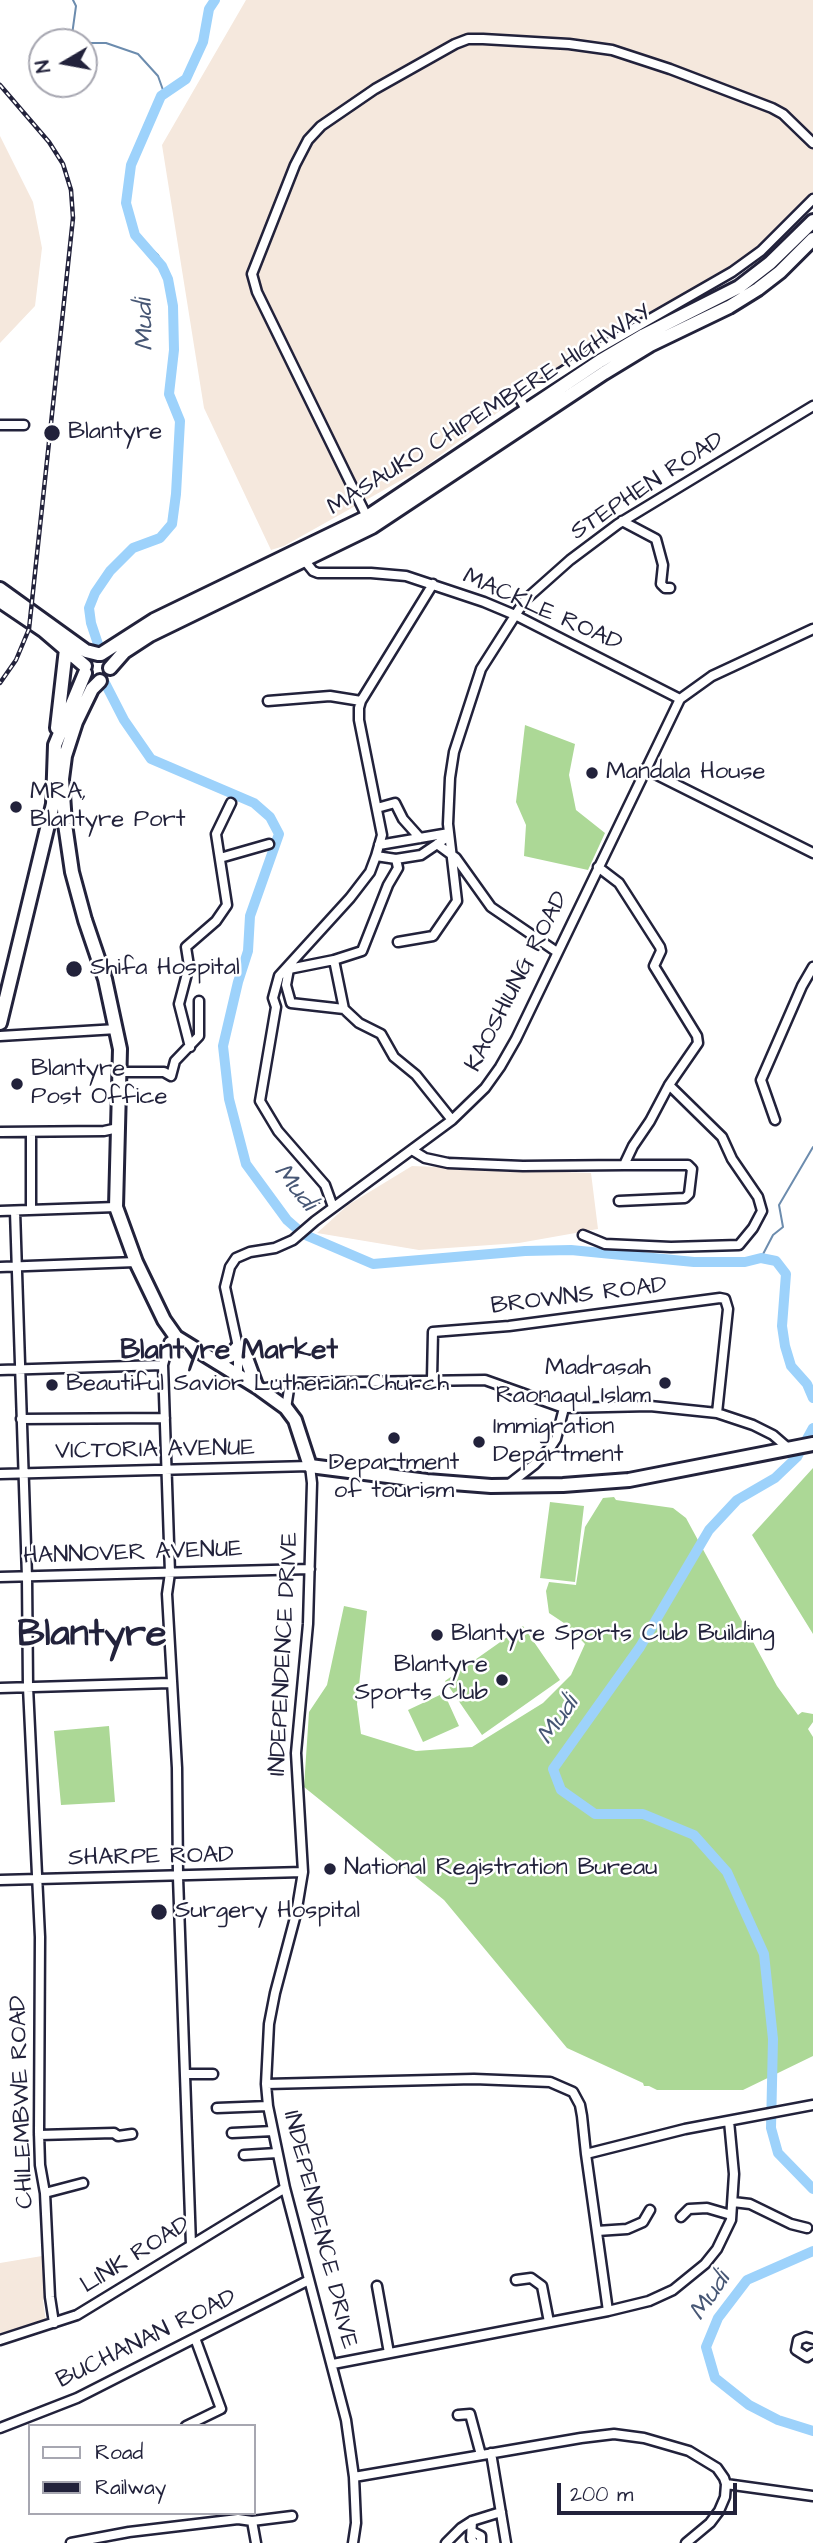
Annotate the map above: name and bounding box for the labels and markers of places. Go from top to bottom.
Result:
place label: Blantyre [68,419,162,447]
marker: Blantyre [42,423,62,443]
place label: Mandala House [606,759,765,787]
marker: Mandala House [584,765,600,781]
place label: MRA, Blantyre Port [30,779,186,835]
marker: MRA, Blantyre Port [8,799,24,815]
place label: Shifa Hospital [90,955,240,983]
marker: Shifa Hospital [64,959,84,979]
place label: Blantyre Post Office [31,1056,168,1112]
marker: Blantyre Post Office [9,1076,25,1092]
place label: Madrasah Raonaqul Islam [496,1355,651,1411]
place label: Beautiful Savior Lutherian Church [66,1371,449,1399]
marker: Madrasah Raonaqul Islam [657,1375,673,1391]
marker: Beautiful Savior Lutherian Church [44,1377,60,1393]
place label: Immigration Department [493,1414,623,1470]
marker: Department of tourism [386,1430,402,1446]
marker: Immigration Department [471,1434,487,1450]
place label: Department of tourism [329,1450,459,1506]
place label: Blantyre Sports Club Building [451,1621,775,1649]
marker: Blantyre Sports Club Building [429,1627,445,1643]
place label: Blantyre Sports Club [355,1652,488,1708]
marker: Blantyre Sports Club [494,1672,510,1688]
place label: National Registration Bureau [344,1855,657,1883]
marker: National Registration Bureau [322,1861,338,1877]
place label: Surgery Hospital [175,1898,360,1926]
marker: Surgery Hospital [149,1902,169,1922]

